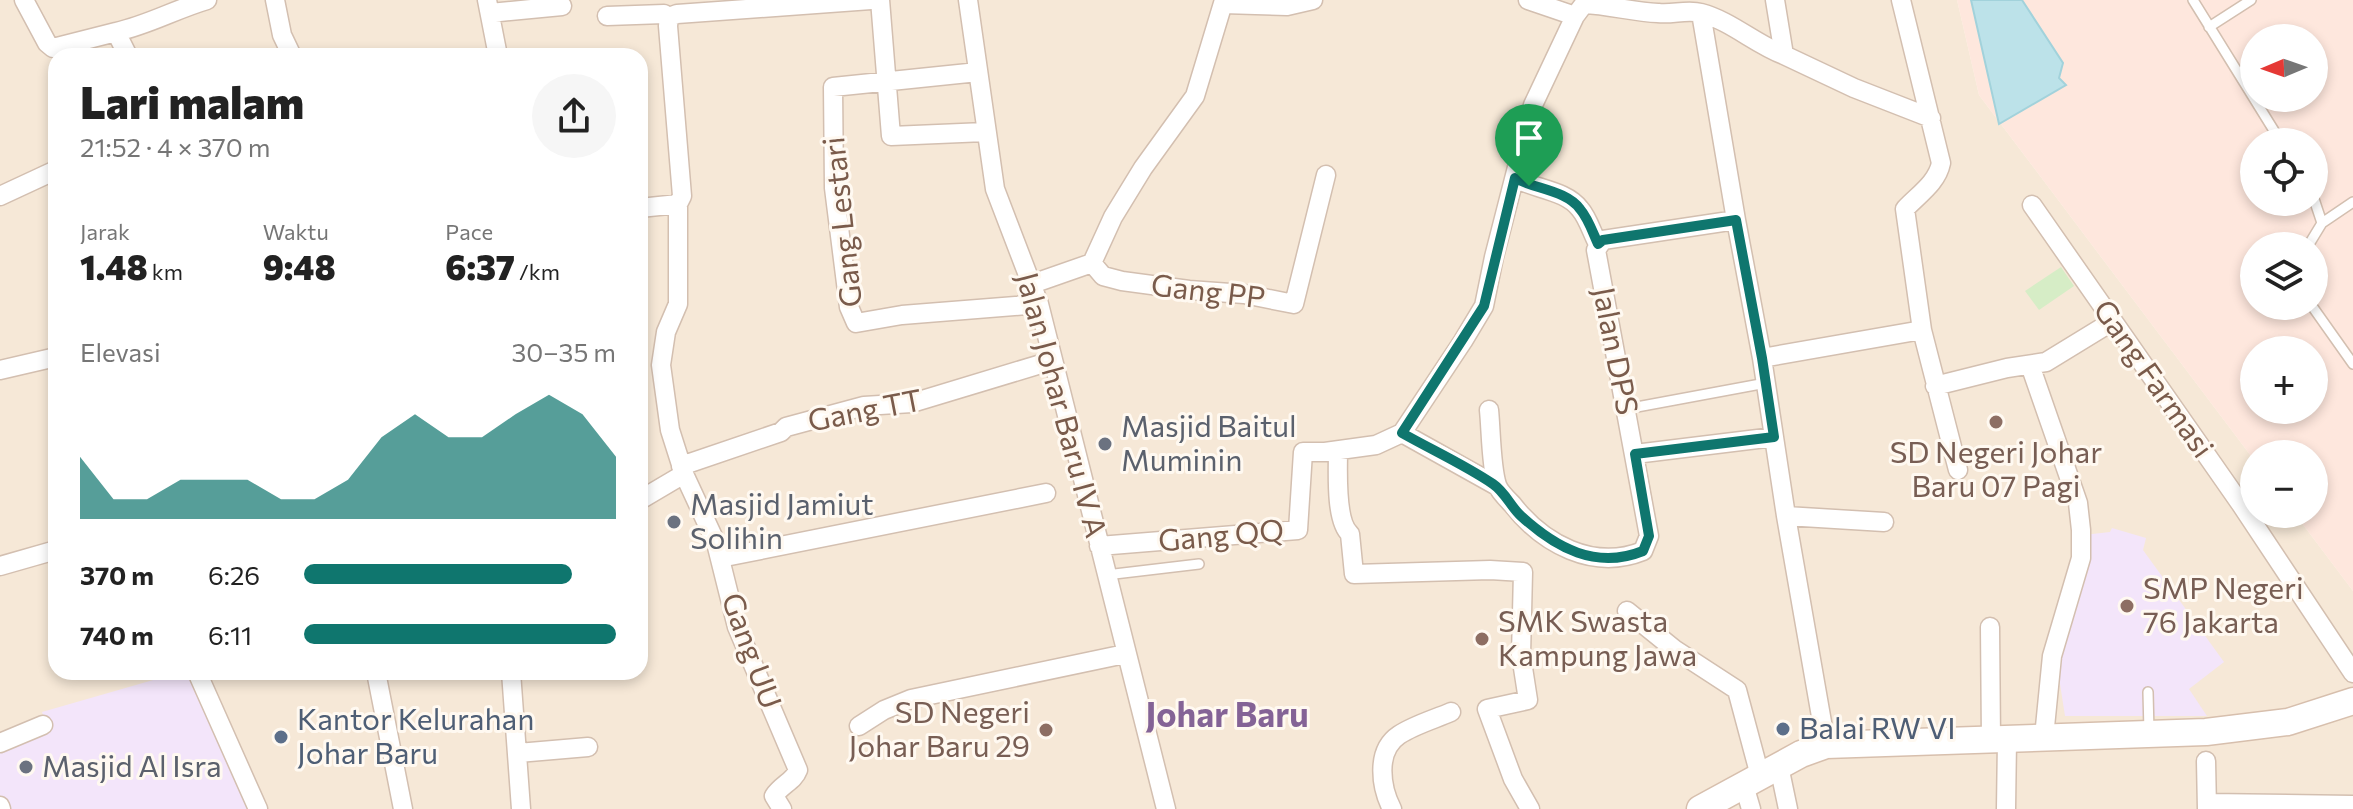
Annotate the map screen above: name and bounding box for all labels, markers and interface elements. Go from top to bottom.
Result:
north arrow [2240,24,2328,112]
map controls [2240,24,2328,528]
text: Lari malam [80,74,304,128]
button: share [532,74,616,158]
pin [1495,104,1563,186]
icon: arrive [1507,116,1551,160]
button: locate [2240,128,2328,216]
text: 21:52 · 4 × 370 m [80,131,270,162]
street label: Gang Lestari [813,135,868,309]
text: Jarak [80,218,130,245]
text: Waktu [263,218,329,245]
text: Pace [445,218,493,245]
button: layers [2240,232,2328,320]
text: 1.48 [80,245,148,287]
text: 9:48 [263,245,336,287]
text: 6:37 [445,245,515,287]
text: km [148,258,183,285]
text: /km [515,258,560,285]
street label: Gang PP [1149,264,1267,315]
street label: Jalan Johar Baru IV A [1010,268,1117,541]
street label: Jalan DPS [1587,284,1648,417]
street label: Gang Farmasi [2087,291,2223,464]
text: Elevasi [80,336,161,367]
text: 30–35 m [511,336,616,367]
button: + [2240,336,2328,424]
street label: Gang TT [804,379,925,438]
place label: Masjid Baitul Muminin [1121,406,1297,477]
marker: SD Negeri Johar Baru 07 Pagi [1987,413,2005,431]
place label: SD Negeri Johar Baru 07 Pagi [1890,432,2102,503]
marker: Masjid Baitul Muminin [1096,435,1114,453]
button: − [2240,440,2328,528]
place label: Masjid Jamiut Solihin [690,484,874,555]
street label: Gang QQ [1156,510,1285,557]
marker: Masjid Jamiut Solihin [665,513,683,531]
text: 370 m [80,559,154,590]
text: 6:26 [208,559,260,590]
place label: SMP Negeri 76 Jakarta [2143,568,2304,639]
street label: Gang UU [715,587,791,713]
marker: SMP Negeri 76 Jakarta [2118,597,2136,615]
place label: SMK Swasta Kampung Jawa [1498,601,1697,672]
text: 740 m [80,619,154,650]
text: 6:11 [208,619,252,650]
marker: SMK Swasta Kampung Jawa [1473,630,1491,648]
place label: SD Negeri Johar Baru 29 [848,692,1030,763]
district label: Johar Baru [1145,692,1309,734]
place label: Kantor Kelurahan Johar Baru [297,699,534,770]
place label: Balai RW VI [1799,708,1956,745]
marker: Balai RW VI [1774,720,1792,738]
marker: SD Negeri Johar Baru 29 [1037,721,1055,739]
marker: Kantor Kelurahan Johar Baru [272,728,290,746]
place label: Masjid Al Isra [42,746,222,783]
marker: Masjid Al Isra [17,758,35,776]

